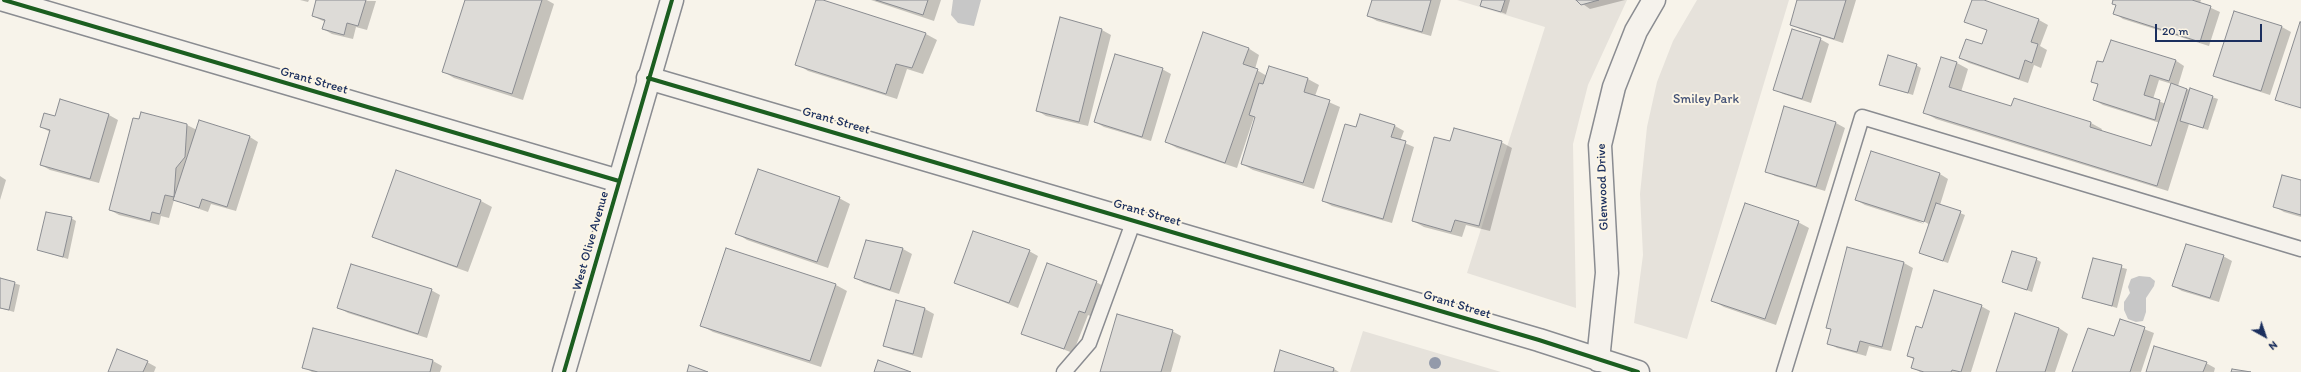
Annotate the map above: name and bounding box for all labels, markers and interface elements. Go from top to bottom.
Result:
scale bar [2157,16,2264,42]
text: 20 m [2162,24,2189,38]
street label: Grant Street [278,64,350,98]
park label: Smiley Park [1673,92,1739,108]
street label: Grant Street [800,104,872,138]
street label: Glenwood Drive [1594,143,1612,231]
street label: West Olive Avenue [569,190,613,292]
street label: Grant Street [1111,196,1183,230]
street label: Grant Street [1421,287,1493,323]
north arrow [2245,316,2285,356]
text: N [2266,338,2280,353]

